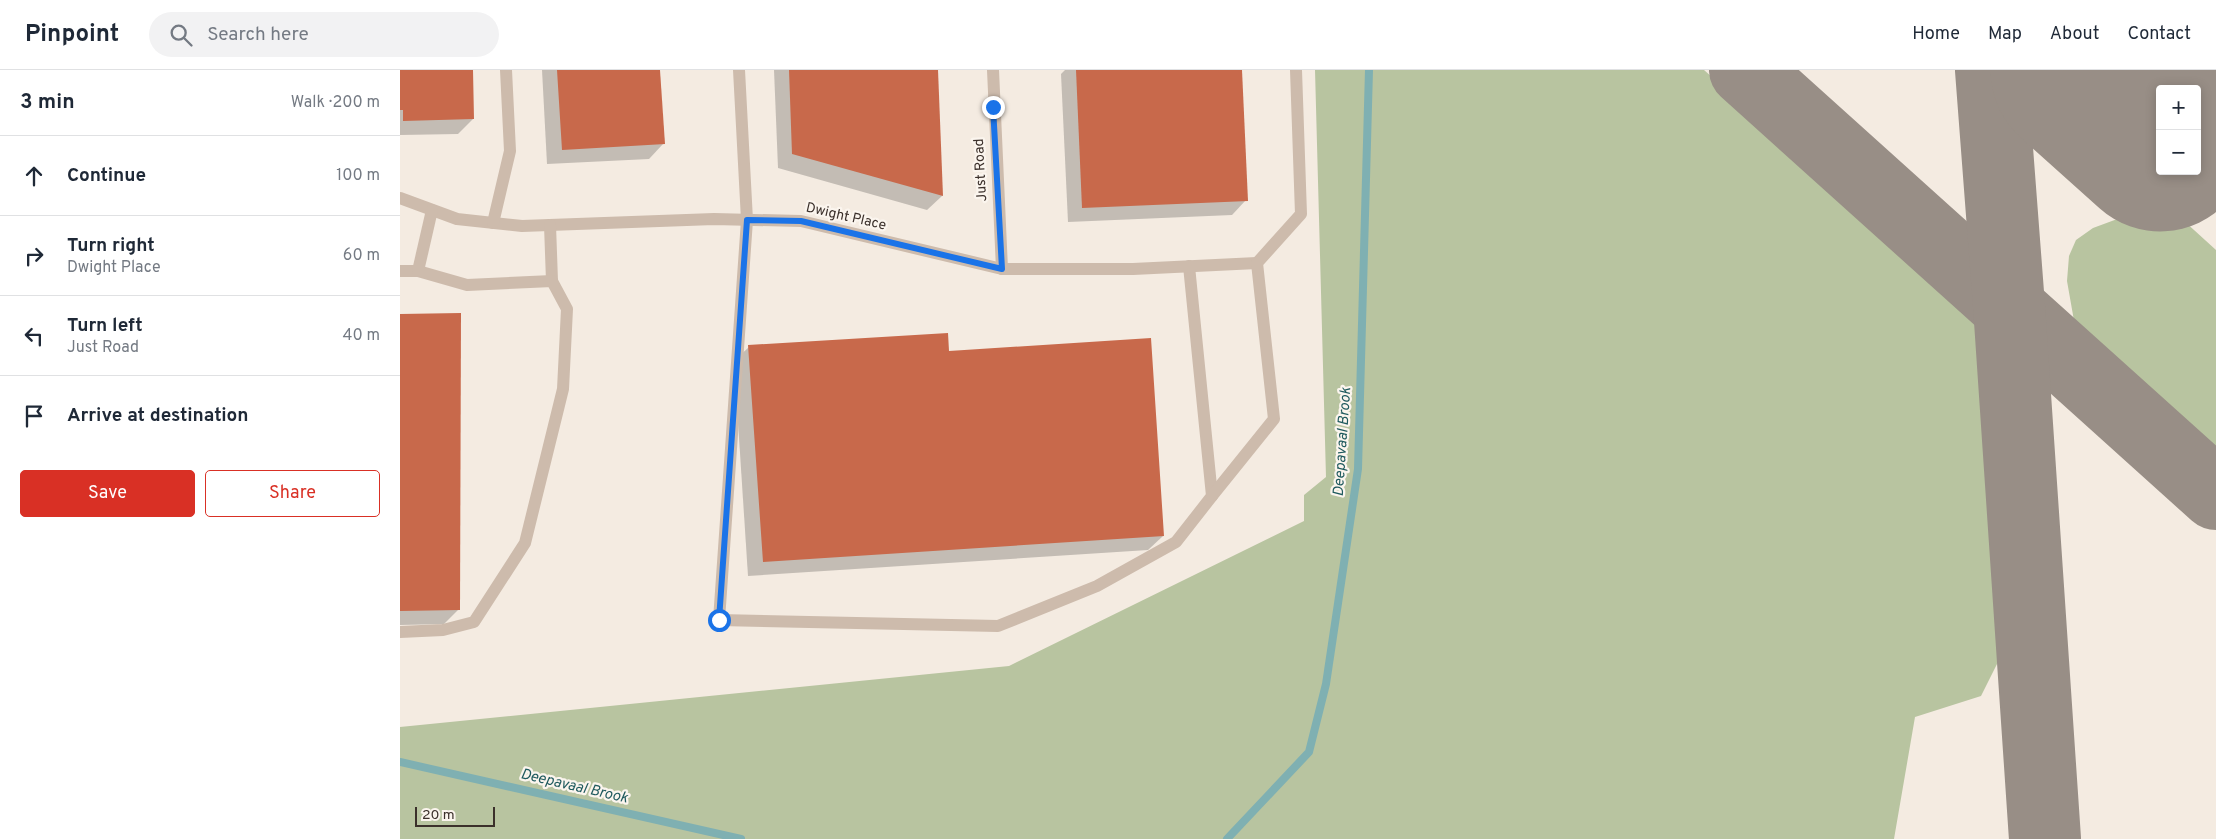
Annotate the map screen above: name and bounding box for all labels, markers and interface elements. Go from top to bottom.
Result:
search box [149,12,499,57]
text: Pinpoint [25,20,119,50]
icon: search [167,21,195,49]
text: Search here [207,23,309,47]
text: Home [1912,23,1960,46]
text: Map [1988,23,2022,46]
text: About [2050,23,2099,46]
text: Contact [2127,23,2191,46]
map controls [2156,85,2201,175]
button: + [2156,85,2201,130]
text: 3 min [20,89,75,116]
text: Walk · 200 m [291,93,380,113]
route end [982,96,1005,119]
button: − [2156,130,2201,175]
street label: Just Road [971,138,991,202]
icon: ahead [20,162,48,190]
text: Continue [67,164,146,188]
text: 100 m [336,166,380,186]
street label: Dwight Place [804,200,888,234]
text: Turn right [67,234,155,258]
icon: right [20,242,48,270]
text: 60 m [343,246,380,266]
text: Dwight Place [67,258,161,278]
text: Turn left [67,314,143,338]
icon: left [20,322,48,350]
text: 40 m [342,326,380,346]
text: Just Road [67,338,139,358]
water label: Deepavaal Brook [1330,386,1356,497]
icon: arrive [20,402,48,430]
text: Arrive at destination [67,404,248,428]
button: Save [20,470,195,517]
button: Share [205,470,380,517]
route start [708,609,731,632]
water label: Deepavaal Brook [519,765,630,809]
scale bar [415,804,495,827]
text: 20 m [422,807,455,824]

